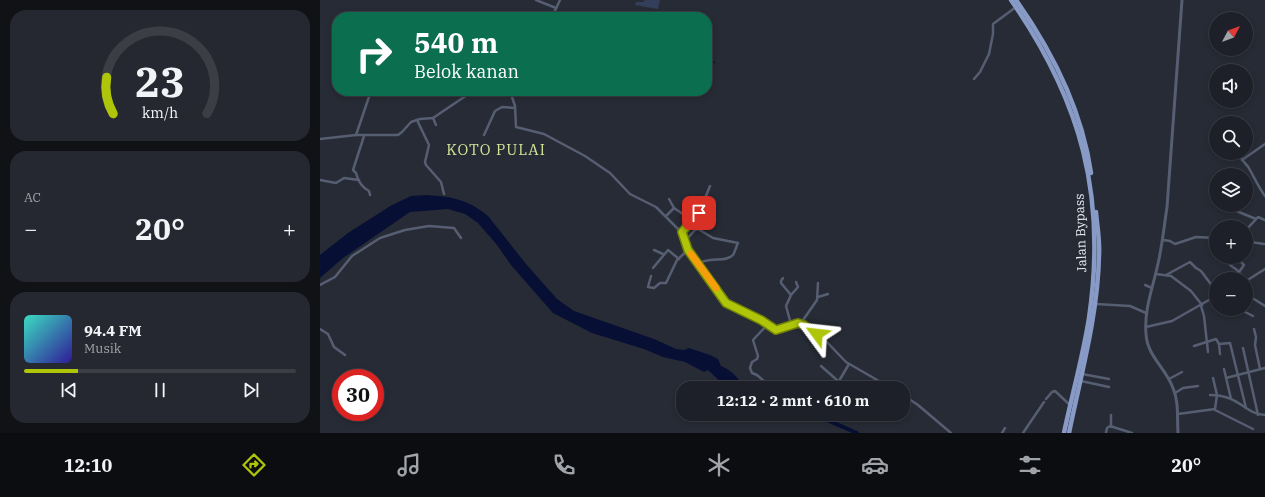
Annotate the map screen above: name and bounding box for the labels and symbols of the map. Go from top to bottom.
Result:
north arrow [1209,12,1253,56]
district label: KOTO PULAI [446,140,546,159]
street label: Jalan Bypass [1071,193,1090,273]
pin [682,196,716,230]
position arrow [796,313,838,355]
speed limit sign: 30 [332,369,384,421]

